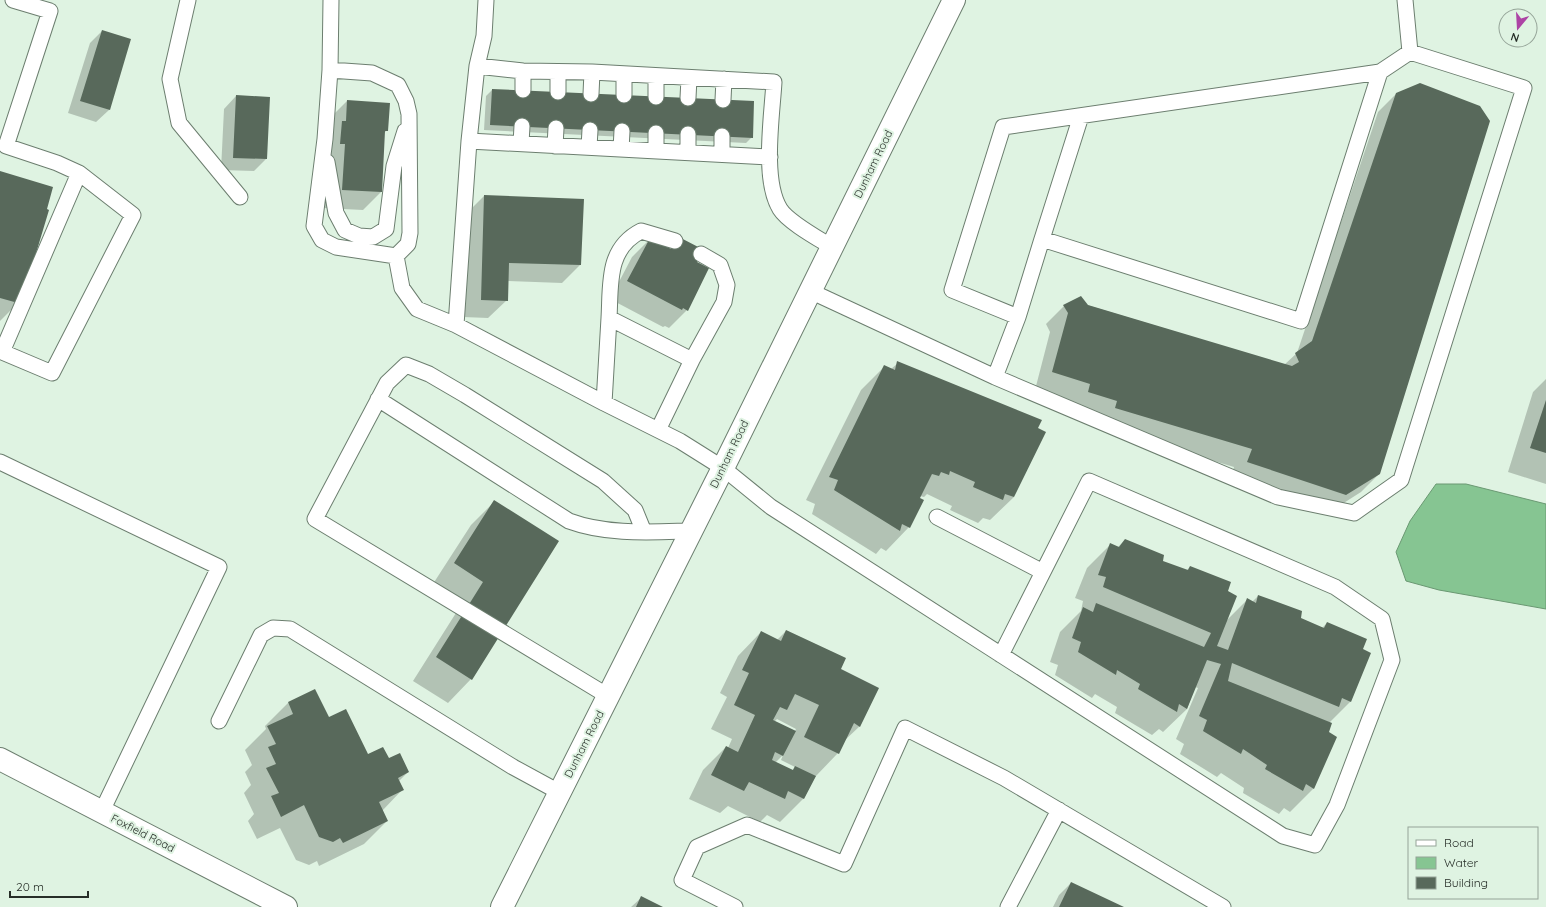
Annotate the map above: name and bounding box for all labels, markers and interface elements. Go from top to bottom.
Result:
north arrow [1498,8,1538,48]
text: N [1509,30,1521,45]
street label: Dunham Road [851,128,895,200]
street label: Dunham Road [707,418,751,490]
street label: Dunham Road [561,708,607,780]
street label: Foxfield Road [109,811,177,855]
legend [1408,827,1538,899]
text: Road [1444,835,1474,850]
text: Water [1444,855,1479,870]
scale bar [10,873,88,899]
text: Building [1444,875,1488,890]
text: 20 m [16,879,44,894]

